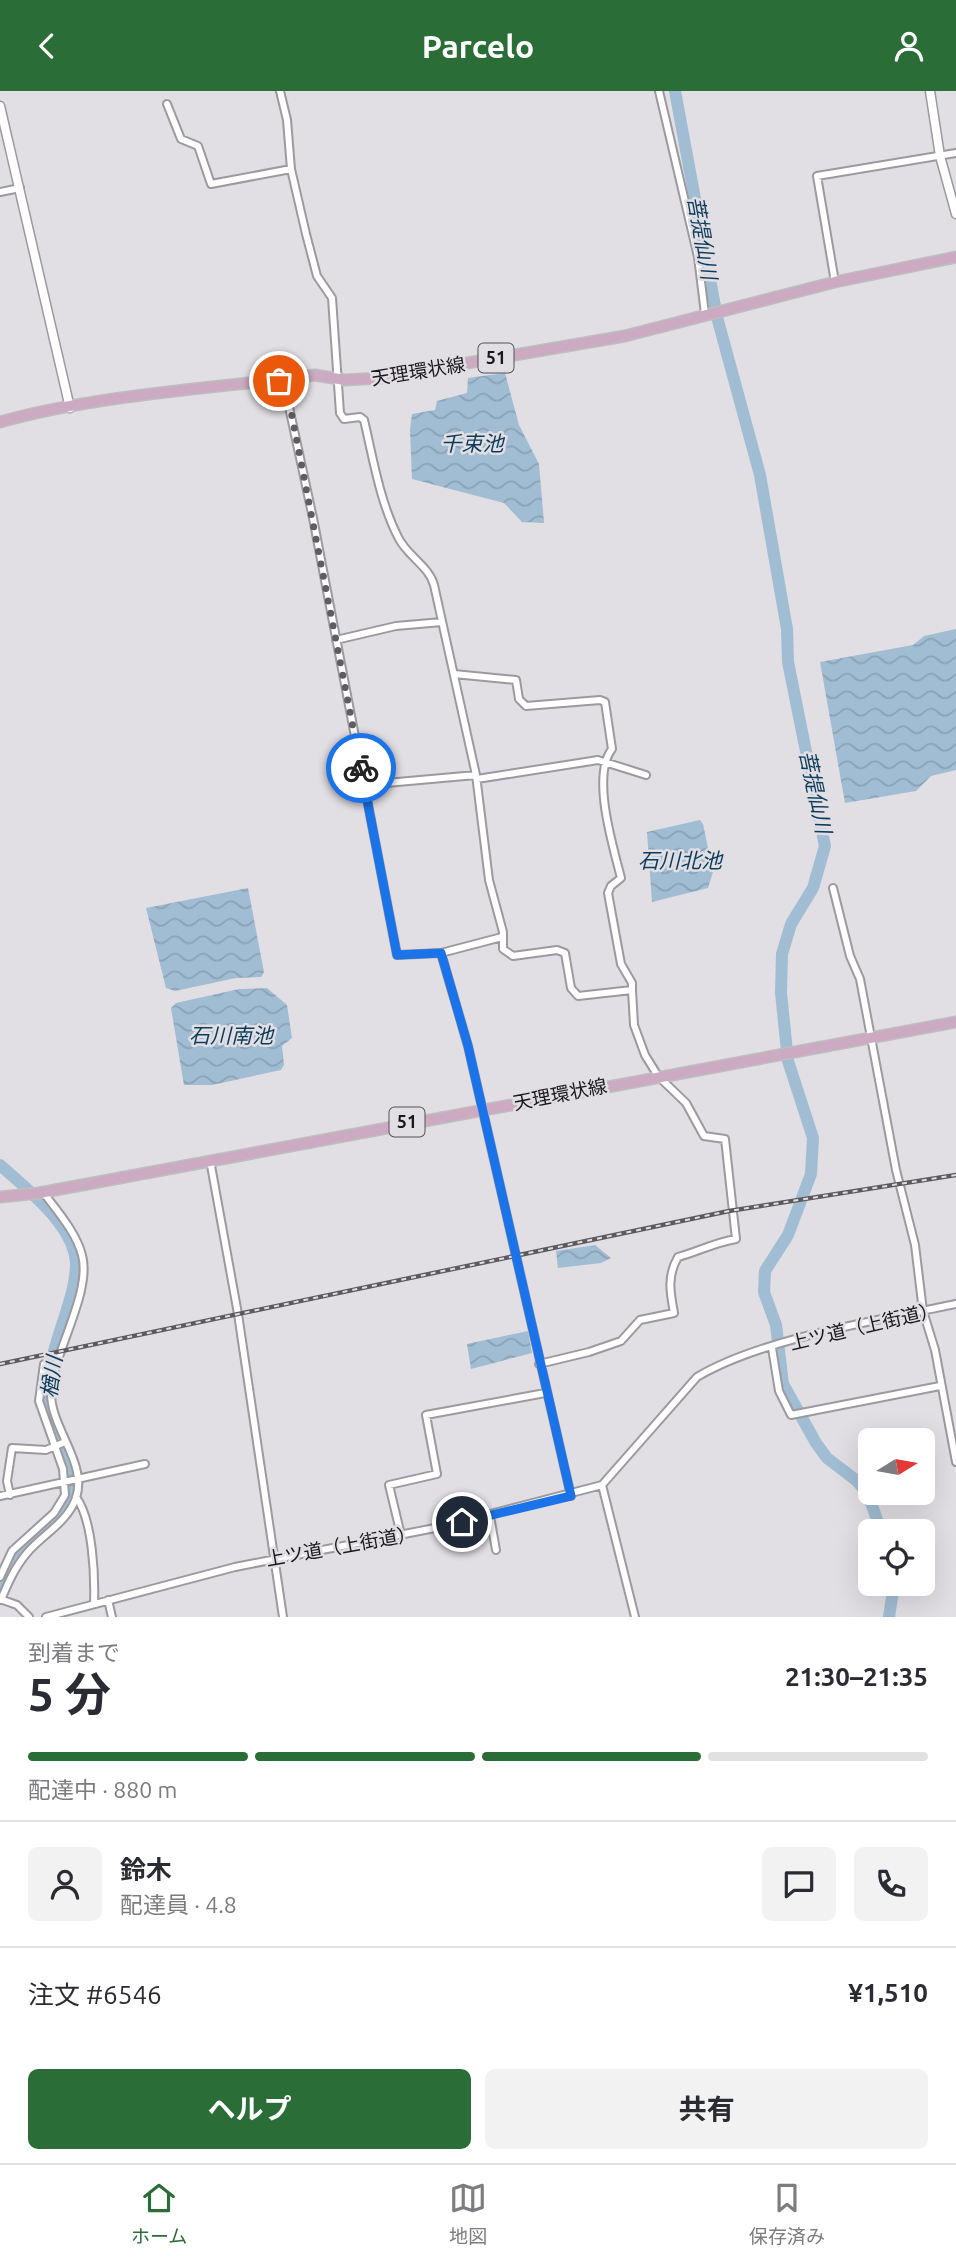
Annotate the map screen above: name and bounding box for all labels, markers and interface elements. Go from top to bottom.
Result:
icon: back [28,27,66,65]
icon: person [890,27,928,65]
text: Parcelo [422,28,534,64]
water label: 菩提仙川 [684,194,722,283]
road number: 51 [478,344,514,373]
pin [249,351,309,411]
street label: 天理環状線 [369,353,467,389]
icon: bag [260,362,298,400]
water label: 千束池 [441,431,505,455]
courier [326,733,396,803]
water label: 菩提仙川 [796,748,837,837]
icon: bike [342,749,380,787]
water label: 石川北池 [638,848,724,872]
water label: 石川南池 [189,1023,275,1047]
street label: 天理環状線 [511,1074,609,1114]
road number: 51 [390,1107,424,1137]
street label: 上ツ道（上街道） [787,1298,941,1354]
water label: 楢川 [36,1352,66,1399]
north arrow [858,1428,934,1505]
map controls [858,1428,935,1596]
pin [432,1492,492,1552]
icon: home [443,1503,481,1541]
button: locate [858,1519,935,1596]
street label: 上ツ道（上街道） [264,1522,418,1570]
text: 到着まで [28,1640,120,1665]
text: 21:30–21:35 [785,1662,928,1691]
text: 5 分 [28,1668,111,1720]
text: 配達中 · 880 m [28,1777,177,1802]
button: person [28,1847,102,1921]
button: chat [762,1847,836,1921]
button: phone [854,1847,928,1921]
text: 鈴木 [120,1855,172,1884]
text: 配達員 · 4.8 [120,1892,237,1917]
text: ¥1,510 [848,1978,928,2007]
text: 注文 #6546 [28,1980,162,2009]
button: ヘルプ [28,2069,471,2149]
button: 共有 [485,2069,928,2149]
tab: ホーム [131,2179,187,2248]
tab: 地図 [449,2179,487,2248]
tab: 保存済み [749,2179,825,2248]

